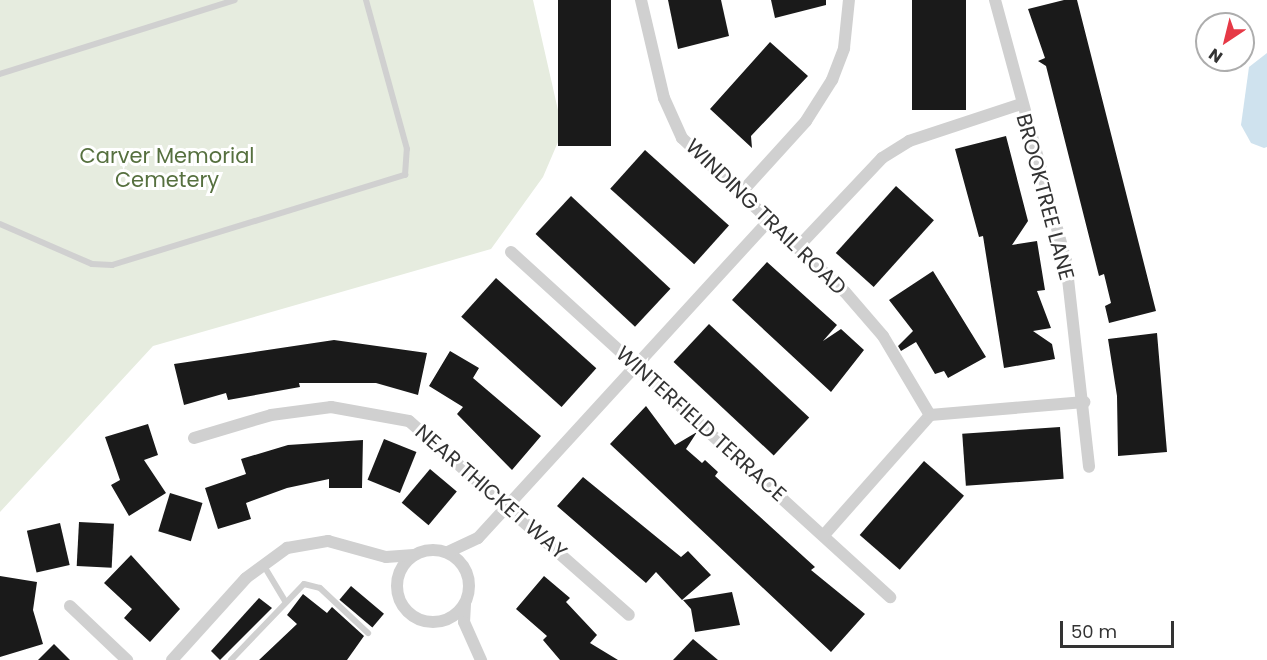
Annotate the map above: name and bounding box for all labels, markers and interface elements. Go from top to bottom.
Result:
north arrow [1195,12,1255,72]
text: N [1204,43,1227,68]
street label: BROOKTREE LANE [1011,111,1079,283]
street label: WINDING TRAIL ROAD [680,134,852,300]
park label: Carver Memorial Cemetery [79,143,255,193]
street label: WINTERFIELD TERRACE [611,341,791,507]
street label: NEAR THICKET WAY [410,419,572,565]
scale bar [1063,609,1177,647]
text: 50 m [1071,619,1117,644]

